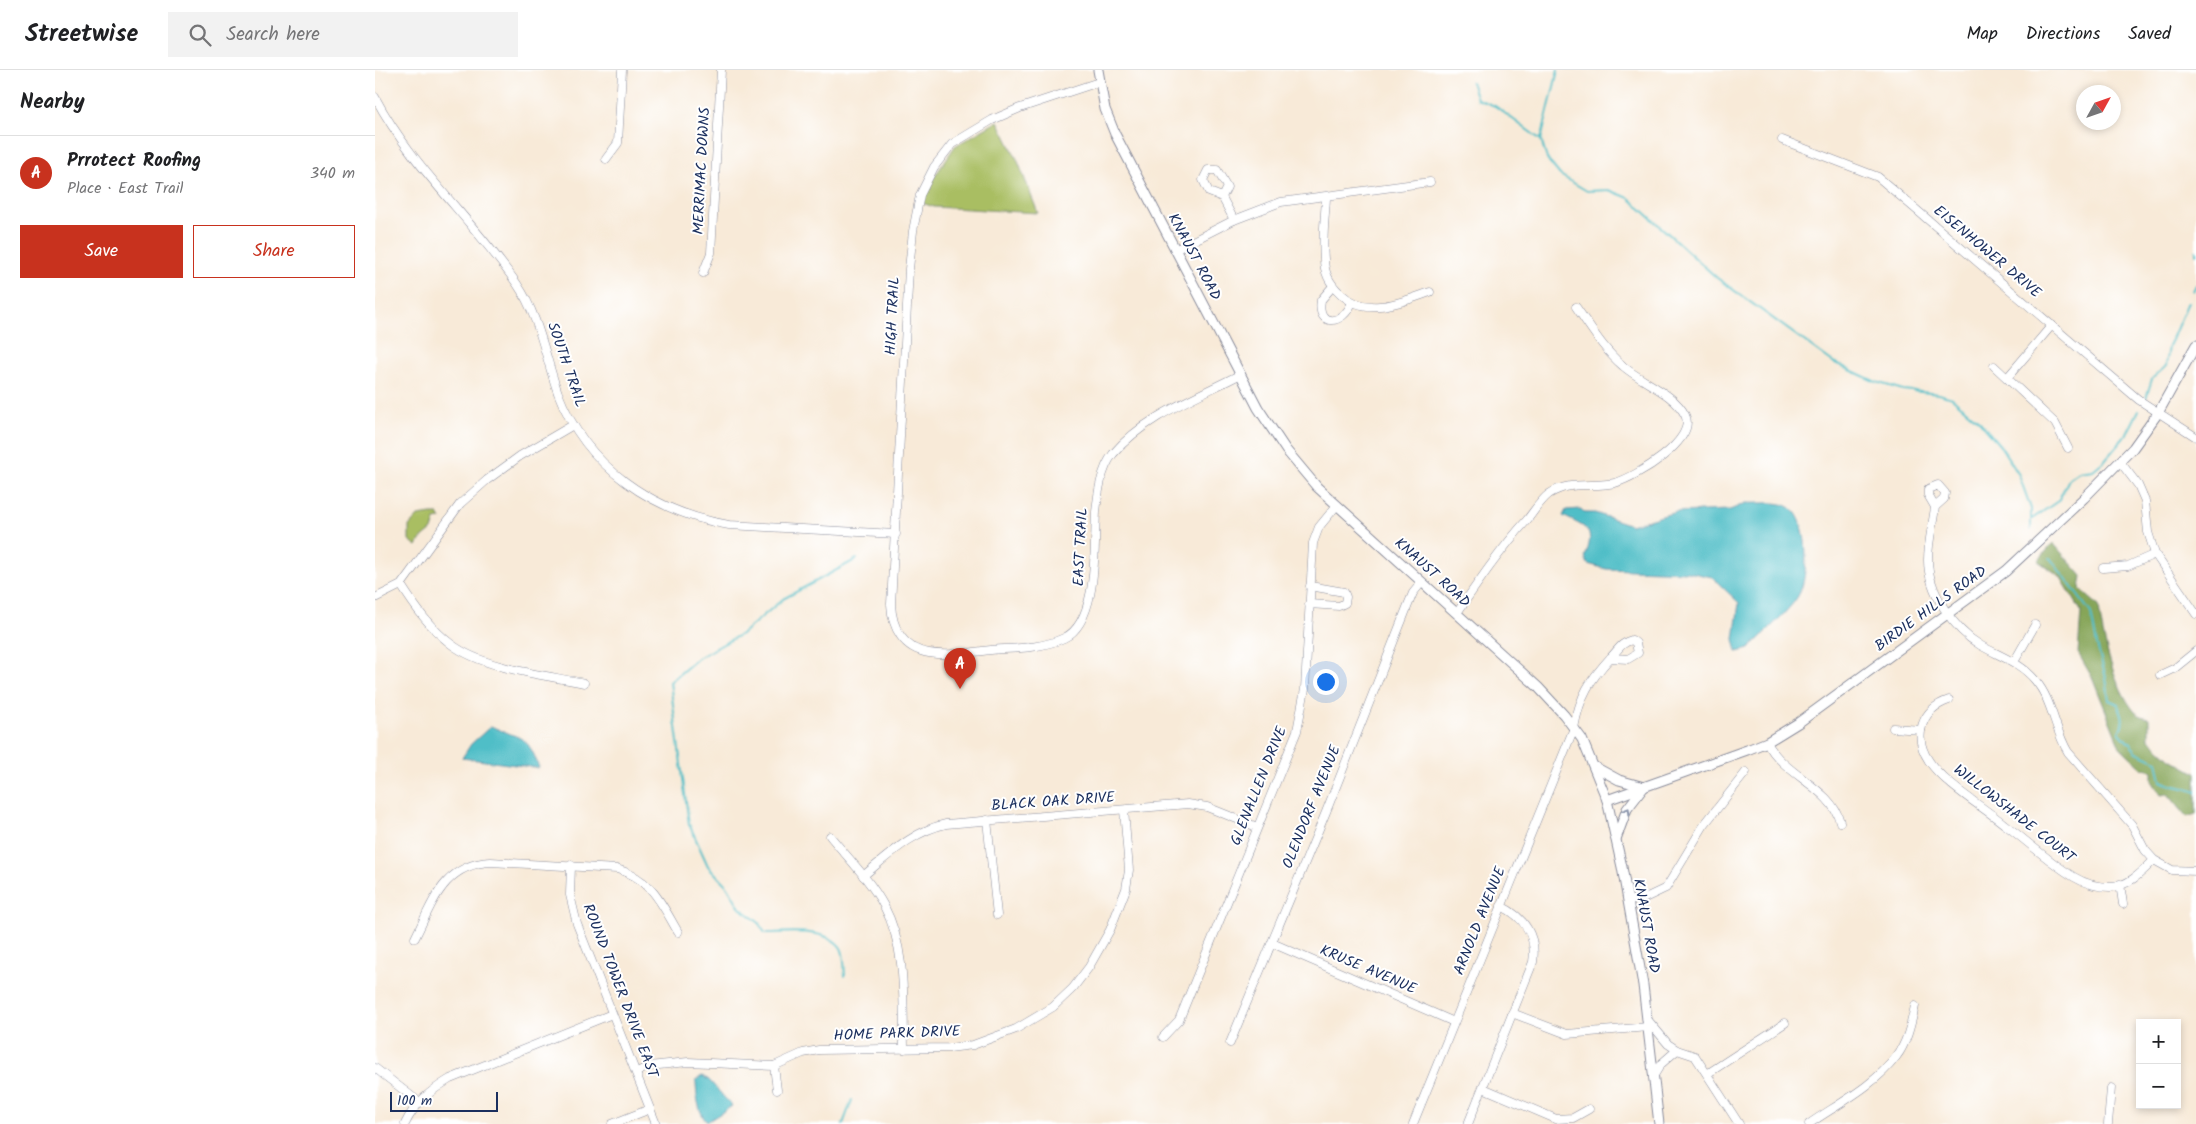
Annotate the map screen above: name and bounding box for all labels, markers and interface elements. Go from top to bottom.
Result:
search box [168,12,518,57]
text: Streetwise [25,15,138,54]
text: Search here [226,20,320,50]
text: Map [1966,20,1998,49]
text: Directions [2026,20,2100,49]
text: Saved [2128,20,2171,49]
icon: search [186,21,214,49]
north arrow [2076,85,2121,130]
text: Nearby [20,86,85,119]
street label: MERRIMAC DOWNS [687,107,717,235]
text: Prrotect Roofing [67,146,201,176]
text: A [31,161,41,186]
text: 340 m [310,161,355,186]
text: Place · East Trail [67,176,183,201]
street label: EISENHOWER DRIVE [1928,200,2047,305]
street label: KNAUST ROAD [1161,209,1227,305]
button: Save [20,225,183,278]
button: Share [193,225,355,278]
street label: HIGH TRAIL [879,276,907,356]
street label: SOUTH TRAIL [540,319,592,411]
street label: EAST TRAIL [1067,507,1095,587]
street label: KNAUST ROAD [1388,532,1476,614]
street label: BIRDIE HILLS ROAD [1870,560,1992,658]
pin: A [944,648,976,689]
your location [1313,669,1339,695]
street label: GLENALLEN DRIVE [1224,722,1294,849]
street label: OLENDORF AVENUE [1276,740,1348,873]
street label: WILLOWSHADE COURT [1948,759,2082,871]
street label: BLACK OAK DRIVE [990,786,1117,818]
one-way arrow [1621,808,1631,817]
street label: ARNOLD AVENUE [1447,862,1513,979]
street label: KNAUST ROAD [1626,877,1666,976]
street label: ROUND TOWER DRIVE EAST [576,900,665,1084]
street label: KRUSE AVENUE [1316,939,1421,1002]
map controls [2136,1019,2181,1109]
button: + [2136,1019,2181,1064]
street label: HOME PARK DRIVE [833,1020,962,1048]
button: − [2136,1064,2181,1109]
scale bar [390,1089,497,1112]
text: 100 m [397,1090,432,1112]

